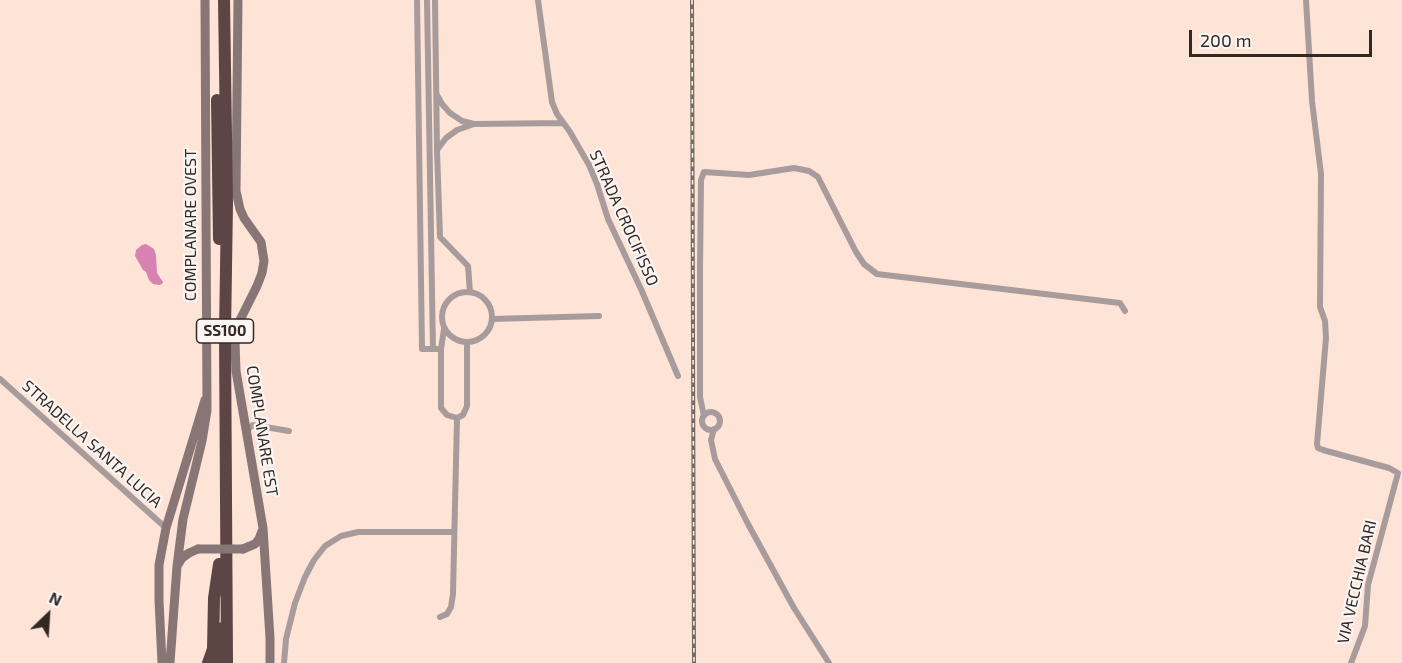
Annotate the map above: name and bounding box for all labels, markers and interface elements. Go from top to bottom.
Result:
scale bar [1192,18,1375,56]
text: 200 m [1200,29,1252,51]
street label: STRADA CROCIFISSO [585,147,663,289]
street label: COMPLANARE OVEST [181,149,201,301]
road number: SS100 [196,319,254,343]
street label: COMPLANARE EST [242,364,282,498]
street label: STRADELLA SANTA LUCIA [18,376,166,512]
street label: VIA VECCHIA BARI [1333,518,1381,646]
north arrow [18,585,78,645]
text: N [47,587,65,609]

